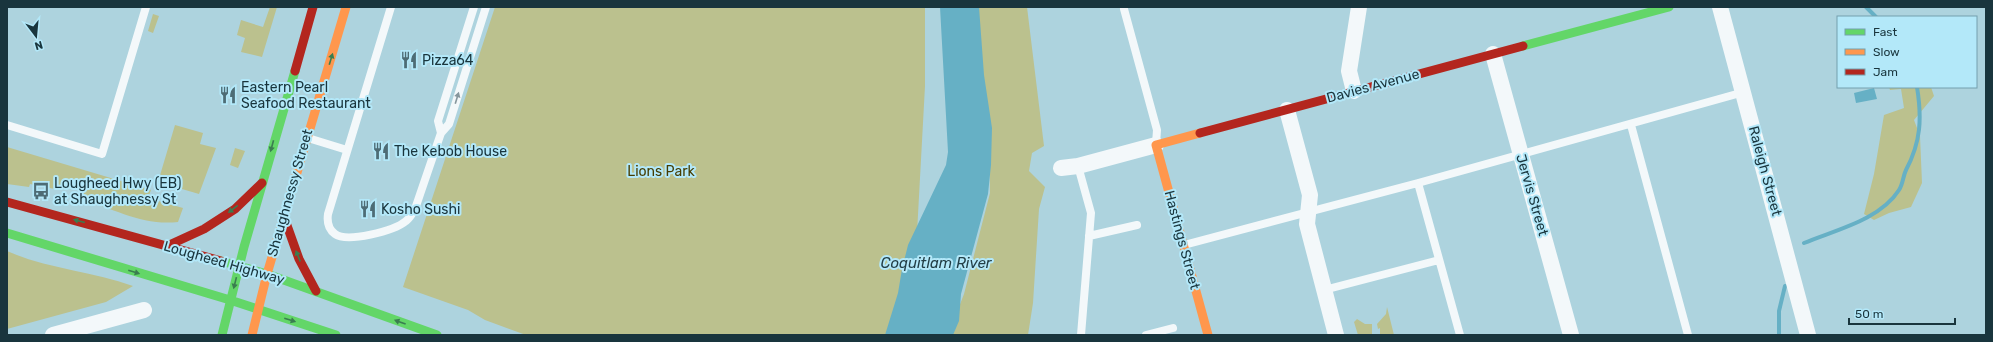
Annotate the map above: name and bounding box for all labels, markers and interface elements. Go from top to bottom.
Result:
north arrow [16,16,56,56]
legend [1837,16,1977,88]
text: Fast [1873,25,1897,39]
text: N [33,38,44,52]
text: Slow [1873,45,1900,59]
restaurant icon: Pizza64 [399,50,419,70]
place label: Pizza64 [422,52,474,69]
one-way arrow [328,53,334,65]
street label: Davies Avenue [1325,65,1421,107]
text: Jam [1873,65,1898,79]
place label: Eastern Pearl Seafood Restaurant [241,79,371,112]
restaurant icon: Eastern Pearl Seafood Restaurant [218,85,238,105]
one-way arrow [454,92,460,104]
street label: Raleigh Street [1745,124,1785,218]
street label: Shaughnessy Street [264,127,316,259]
one-way arrow [269,139,275,152]
restaurant icon: The Kebob House [371,141,391,161]
place label: The Kebob House [394,143,507,160]
street label: Jervis Street [1512,152,1552,238]
park label: Lions Park [627,163,696,180]
place label: Lougheed Hwy (EB) at Shaughnessy St [54,175,181,208]
bus stop icon: Lougheed Hwy (EB) at Shaughnessy St [31,181,51,201]
street label: Hastings Street [1161,189,1203,292]
restaurant icon: Kosho Sushi [358,199,378,219]
place label: Kosho Sushi [381,201,460,218]
one-way arrow [228,205,239,213]
one-way arrow [73,218,85,224]
street label: Lougheed Highway [162,238,287,288]
one-way arrow [295,250,301,261]
water label: Coquitlam River [880,254,993,272]
one-way arrow [129,269,141,275]
one-way arrow [231,277,237,289]
scale bar [1849,300,1955,326]
text: 50 m [1855,307,1883,321]
one-way arrow [284,317,296,323]
one-way arrow [394,318,406,324]

